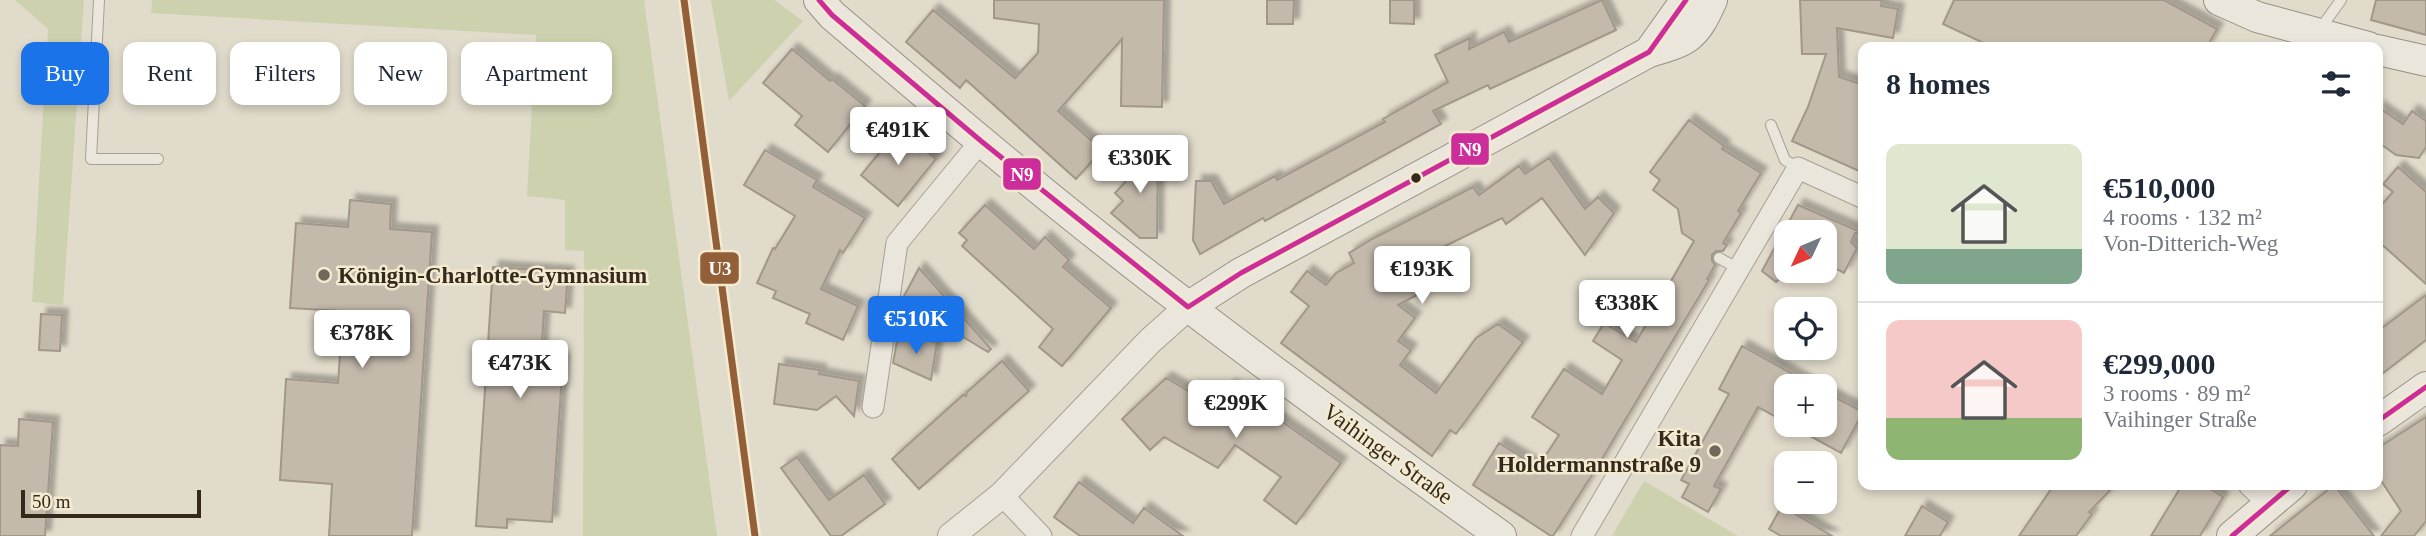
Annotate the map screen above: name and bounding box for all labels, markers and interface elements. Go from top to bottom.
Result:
chip: Buy [21,42,109,105]
chip: Rent [123,42,216,105]
chip: Filters [230,42,340,105]
chip: New [354,42,447,105]
chip: Apartment [461,42,612,105]
icon: filters [2317,65,2355,103]
text: 8 homes [1886,67,1990,100]
pin: €491K [849,108,947,167]
text: €491K [866,117,930,142]
line badge: N9 [1450,132,1490,166]
pin: €330K [1091,136,1189,195]
text: N9 [1458,139,1482,160]
text: €330K [1108,145,1172,170]
line badge: N9 [1002,157,1042,191]
text: N9 [1010,164,1034,185]
unlabelled marker [1409,171,1423,185]
text: €510,000 [2103,171,2216,204]
icon: home [1942,172,2026,256]
text: 4 rooms · 132 m² [2103,205,2262,230]
north arrow [1774,220,1838,284]
map controls [1774,220,1837,514]
text: Von-Ditterich-Weg [2103,231,2278,256]
pin: €193K [1373,246,1471,306]
line badge: U3 [699,251,740,285]
text: €193K [1390,256,1454,281]
text: U3 [708,258,732,279]
place label: Königin-Charlotte-Gymnasium [338,263,647,288]
marker: Königin-Charlotte-Gymnasium [316,267,332,283]
pin: €338K [1578,280,1676,340]
text: €338K [1595,290,1659,315]
pin: €510K [867,296,965,356]
button: locate [1774,297,1837,360]
text: €510K [884,306,948,331]
pin: €378K [313,310,411,370]
text: €378K [330,320,394,345]
pin: €473K [471,340,569,400]
text: €299,000 [2103,347,2216,380]
icon: home [1942,348,2026,432]
text: €473K [488,350,552,375]
button: + [1774,374,1837,437]
pin: €299K [1187,380,1285,440]
text: 3 rooms · 89 m² [2103,381,2250,406]
text: €299K [1204,390,1268,415]
street label: Vaihinger Straße [1318,399,1458,509]
text: Vaihinger Straße [2103,407,2257,432]
place label: Kita Holdermannstraße 9 [1497,426,1701,477]
marker: Kita Holdermannstraße 9 [1707,443,1723,459]
button: − [1774,451,1837,514]
scale bar [21,487,201,519]
text: 50 m [32,491,71,512]

